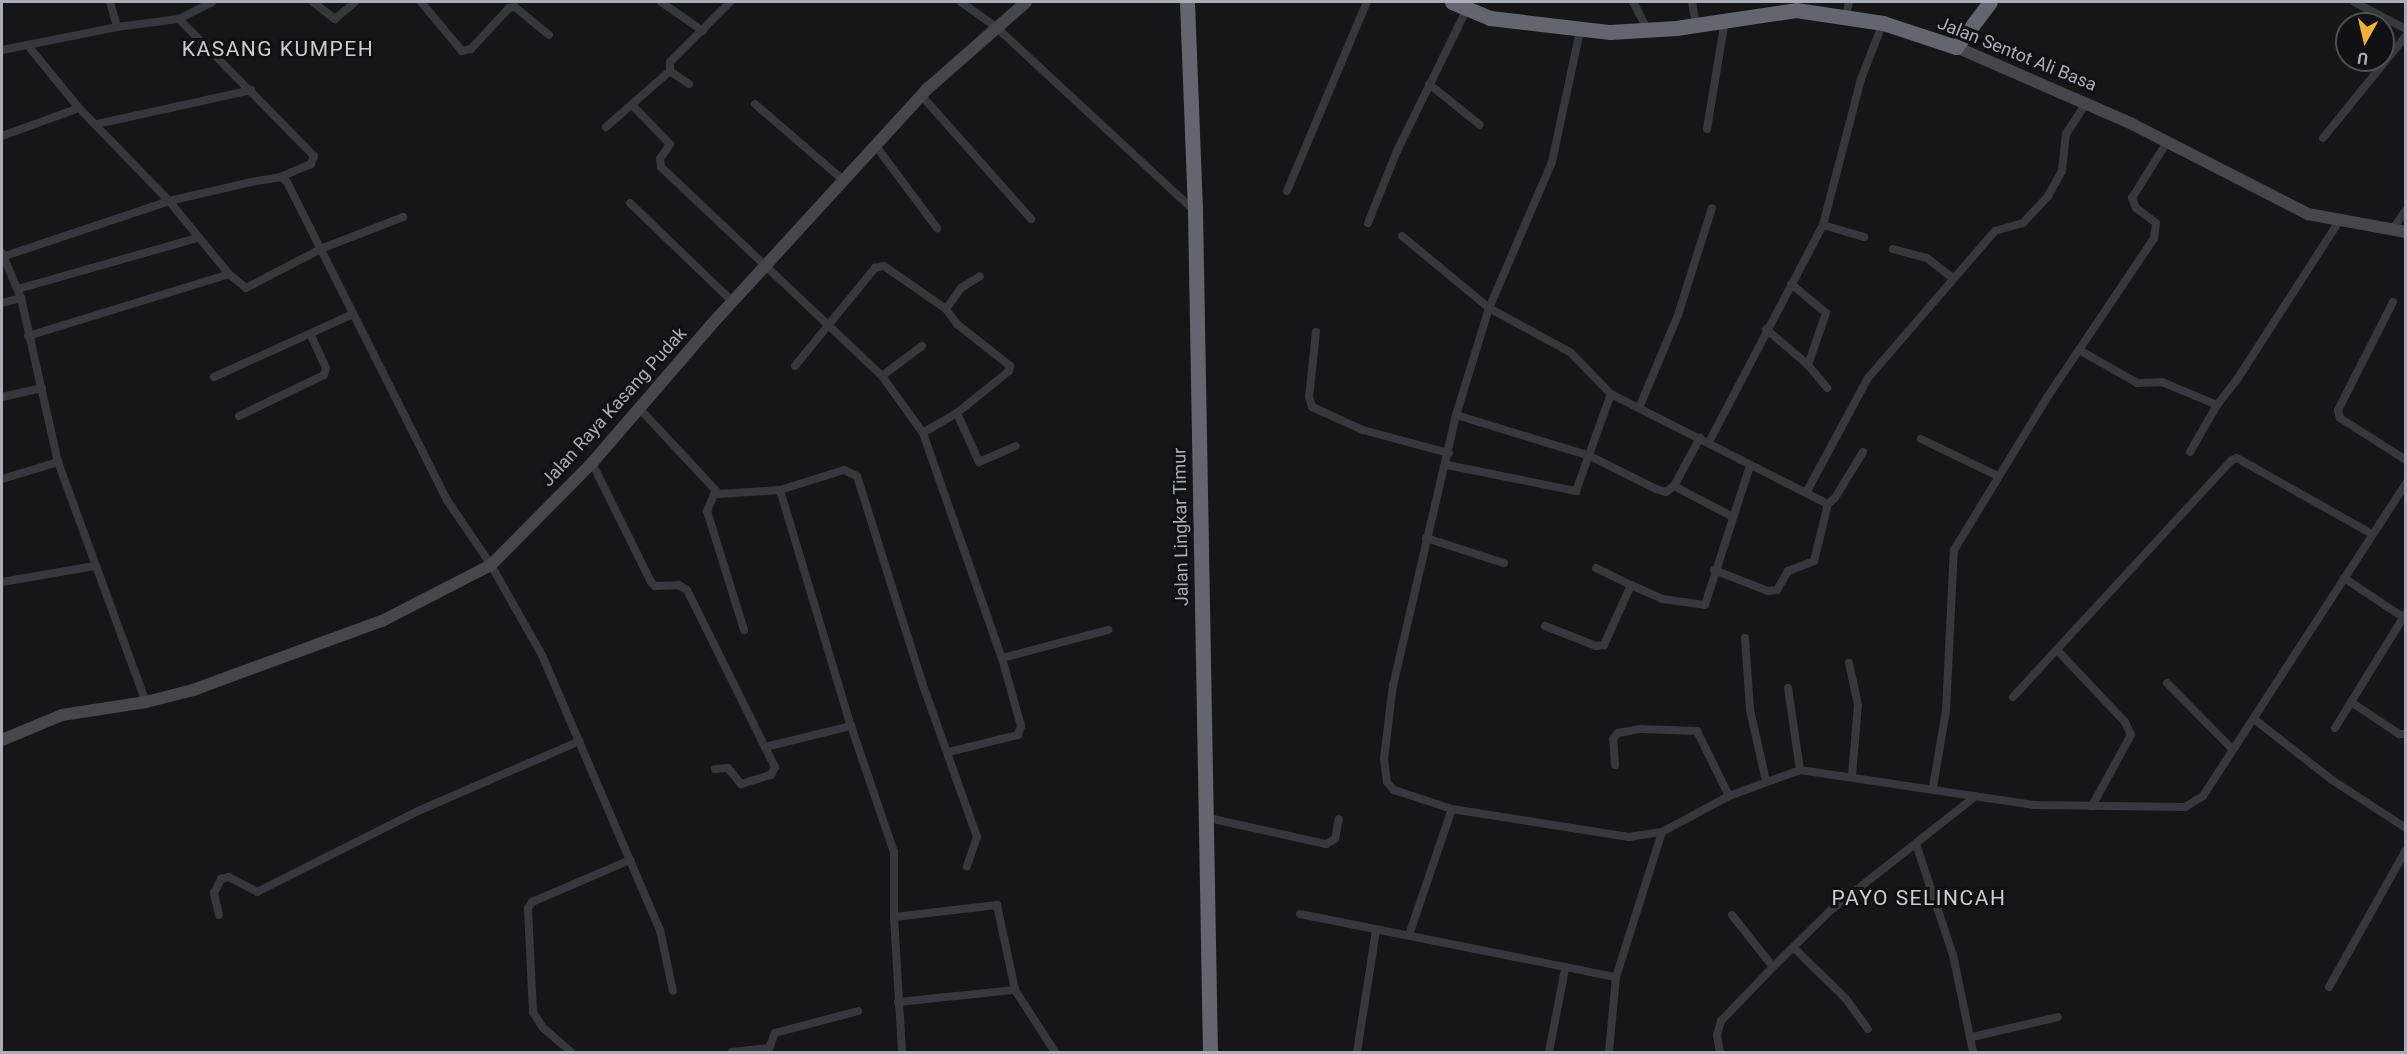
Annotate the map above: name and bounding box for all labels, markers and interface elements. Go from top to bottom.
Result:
street label: Jalan Sentot Ali Basa [1934,12,2100,96]
north arrow [2335,12,2395,72]
district label: KASANG KUMPEH [182,36,374,62]
text: U [2356,48,2369,68]
street label: Jalan Raya Kasang Pudak [537,323,691,491]
street label: Jalan Lingkar Timur [1169,447,1193,607]
district label: PAYO SELINCAH [1832,885,2006,911]

